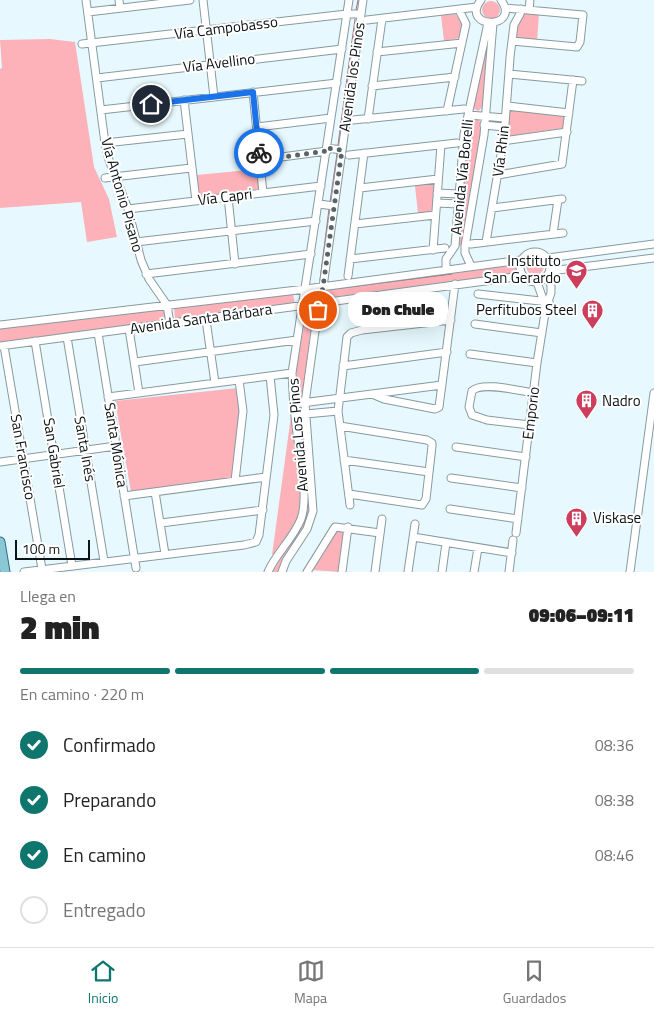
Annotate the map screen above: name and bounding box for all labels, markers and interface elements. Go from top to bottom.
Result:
street label: Vía Campobasso [173,10,279,45]
street label: Avenida los Pinos [332,21,371,133]
street label: Vía Avellino [182,47,256,78]
pin [130,83,172,125]
icon: home [137,90,165,118]
street label: Avenida Vía Borelli [444,118,479,236]
street label: Vía Rhin [486,124,515,178]
courier [234,128,284,178]
street label: Vía Antonio Pisano [95,135,150,255]
icon: bike [245,139,273,167]
street label: Vía Capri [196,182,254,211]
place label: Instituto San Gerardo [484,249,561,289]
school or university icon: Instituto San Gerardo [565,258,589,289]
pin [297,289,339,331]
callout: Don Chule [348,292,448,328]
icon: bag [304,296,332,324]
street label: Avenida Santa Bárbara [128,297,274,340]
text: Don Chule [362,297,434,321]
place label: Perfitubos Steel [476,298,577,321]
building icon: Perfitubos Steel [581,298,605,329]
street label: Avenida Los Pinos [281,377,314,493]
street label: Emporio [516,385,545,441]
building icon: Nadro [574,389,598,420]
place label: Nadro [602,389,641,412]
street label: Santa Mónica [98,401,135,489]
street label: San Francisco [5,412,42,502]
street label: Santa Inés [68,414,103,483]
street label: San Gabriel [38,416,71,490]
building icon: Viskase [565,506,589,537]
place label: Viskase [593,506,641,529]
scale bar [15,537,90,560]
text: 100 m [22,538,60,559]
text: Llega en [20,584,76,608]
text: 09:06–09:11 [529,600,634,629]
text: 2 min [20,603,100,651]
text: En camino · 220 m [20,682,144,706]
text: Confirmado [63,730,156,759]
icon: check [20,731,48,759]
text: 08:36 [595,733,634,757]
text: Preparando [63,785,156,814]
icon: check [20,786,48,814]
text: 08:38 [595,788,634,812]
text: En camino [63,840,146,869]
icon: check [20,841,48,869]
text: 08:46 [595,843,634,867]
text: Entregado [63,895,146,924]
tab: Inicio [88,957,118,1008]
tab: Mapa [294,957,327,1008]
tab: Guardados [503,957,566,1008]

